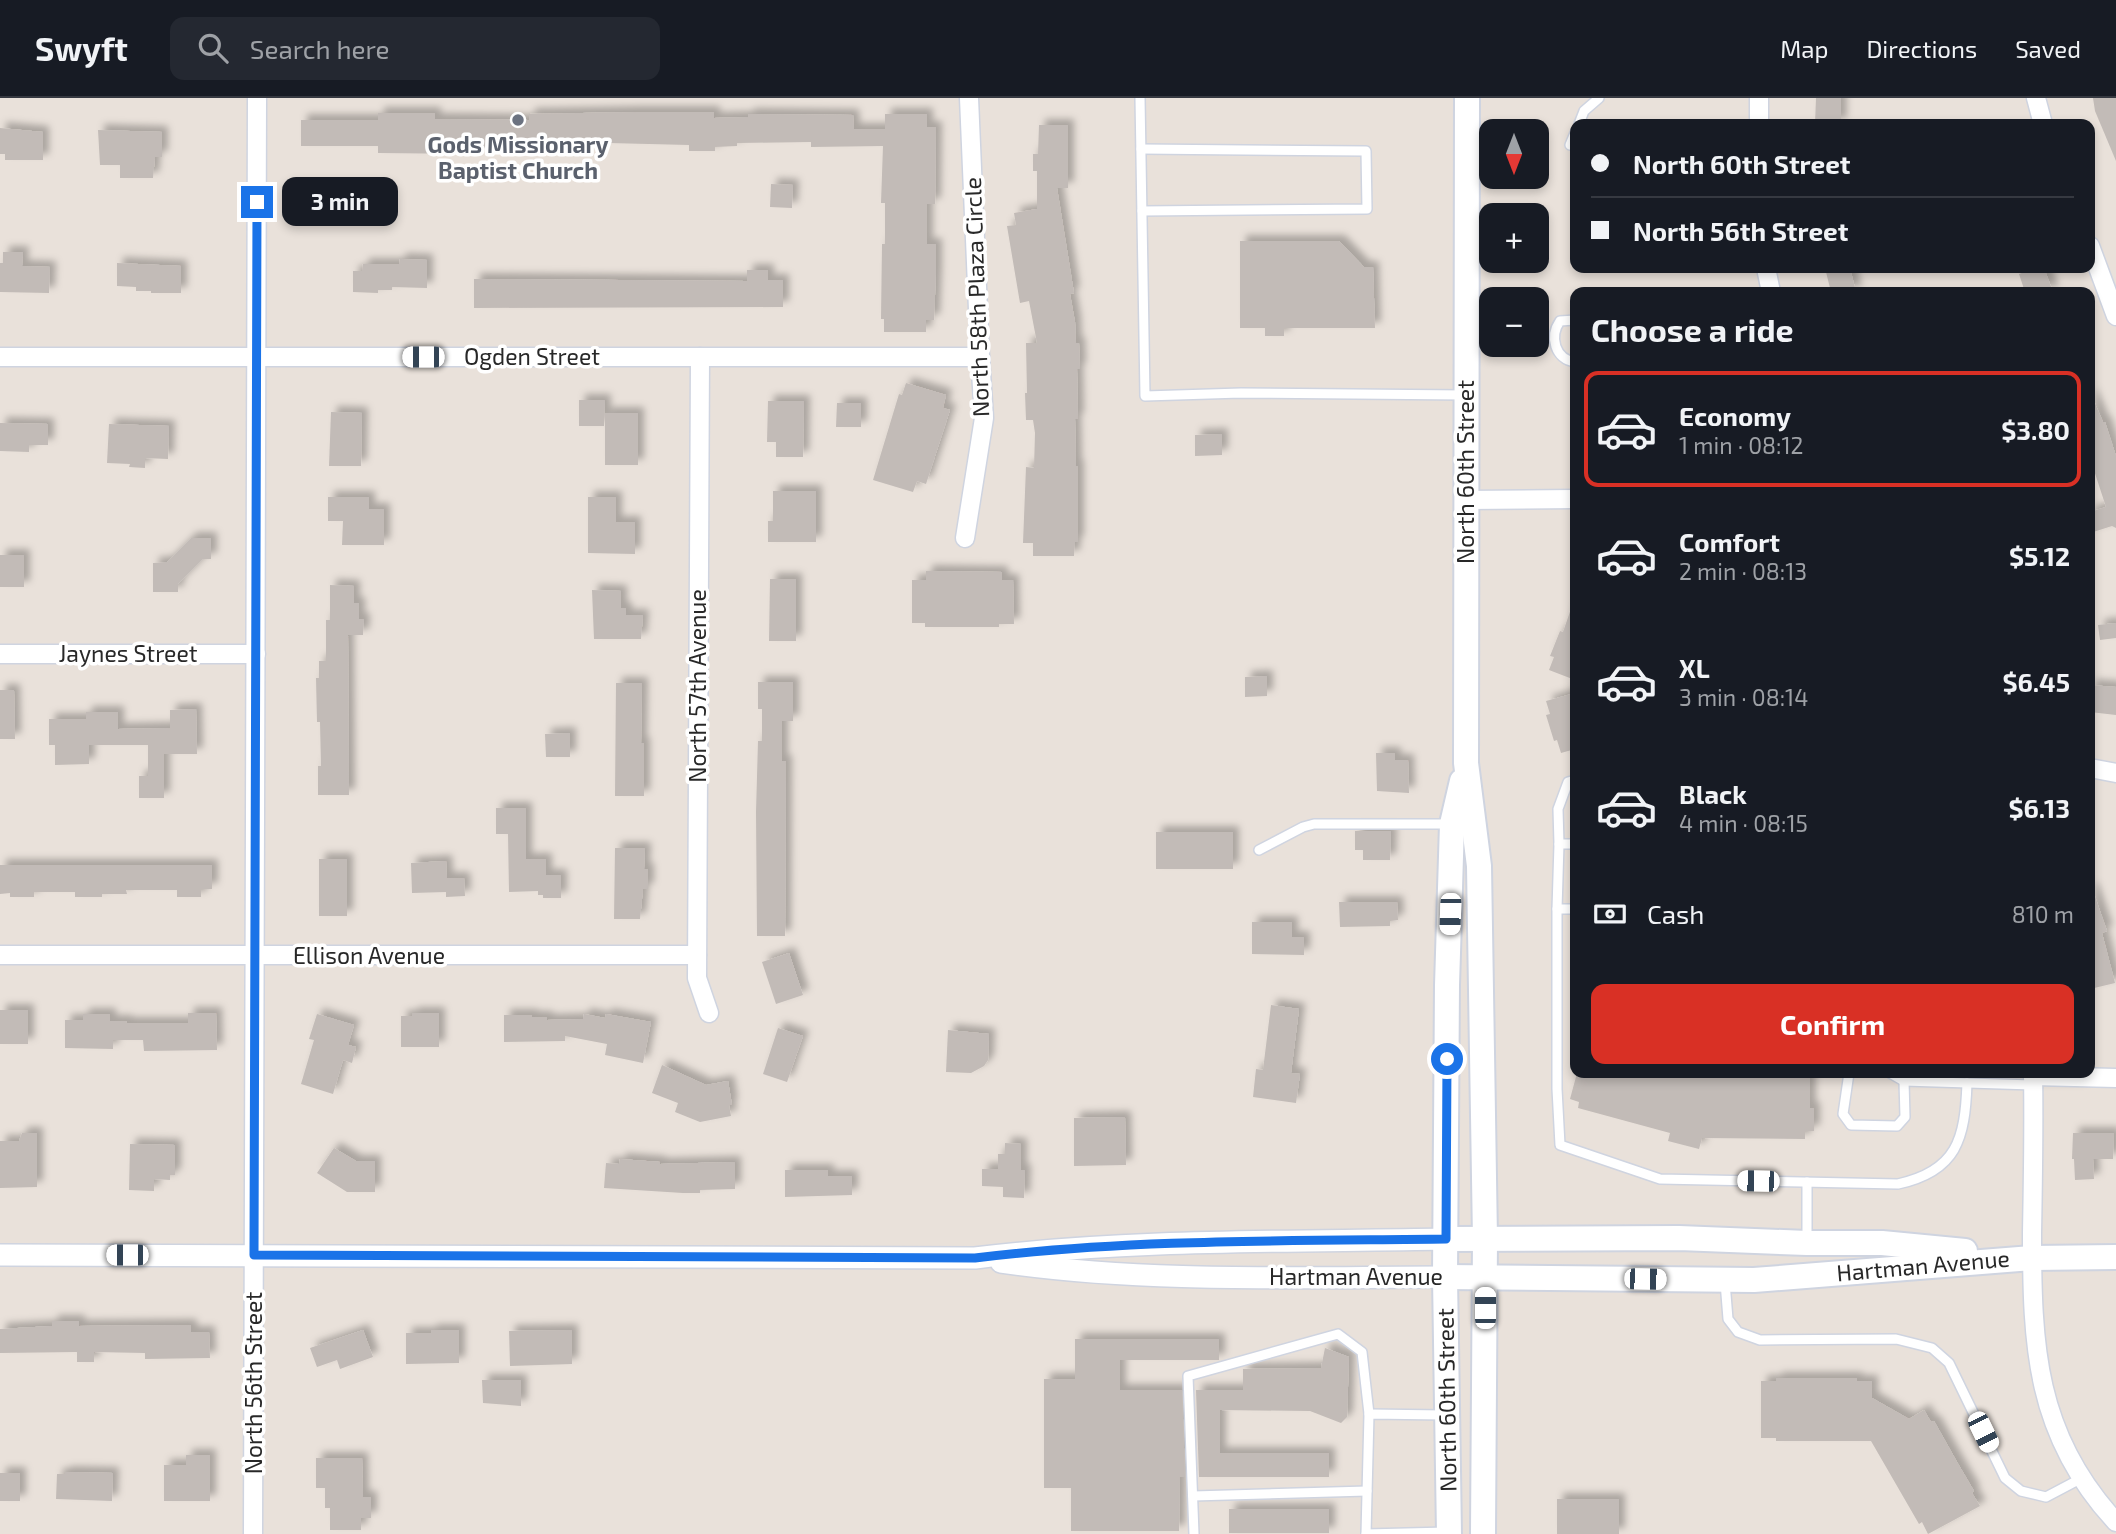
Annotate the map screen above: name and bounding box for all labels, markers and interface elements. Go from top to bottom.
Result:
search box [170,17,660,80]
text: Swyft [35,28,128,68]
icon: search [194,29,232,67]
text: Search here [250,33,390,64]
text: Map [1780,34,1828,63]
text: Directions [1866,34,1977,63]
text: Saved [2015,34,2081,63]
marker: Gods Missionary Baptist Church [510,112,526,128]
north arrow [1479,119,1549,189]
map controls [1479,119,1549,357]
place label: Gods Missionary Baptist Church [428,130,608,184]
text: North 60th Street [1633,148,1850,179]
street label: North 58th Plaza Circle [958,177,994,417]
callout: 3 min [282,178,397,226]
route end [241,186,273,218]
text: 3 min [311,187,369,215]
button: + [1479,203,1549,273]
text: North 56th Street [1633,215,1848,246]
button: − [1479,287,1549,357]
text: Choose a ride [1591,310,1794,348]
street label: Ogden Street [464,342,600,370]
car [403,347,445,368]
street label: North 60th Street [1451,380,1479,564]
icon: car [1595,398,1658,461]
text: Economy [1679,400,1791,431]
text: $3.80 [2001,414,2070,445]
text: 1 min · 08:12 [1679,431,1804,459]
icon: car [1595,524,1658,587]
text: Comfort [1679,526,1780,557]
text: $5.12 [2009,540,2070,571]
text: 2 min · 08:13 [1679,557,1807,585]
street label: North 57th Avenue [683,589,711,783]
street label: Jaynes Street [58,639,198,667]
icon: car [1595,650,1658,713]
text: XL [1679,652,1710,683]
text: $6.45 [2002,666,2070,697]
text: 3 min · 08:14 [1679,683,1808,711]
icon: car [1595,776,1658,839]
text: Black [1679,778,1747,809]
text: $6.13 [2008,792,2070,823]
text: 4 min · 08:15 [1679,809,1808,837]
car [1439,893,1462,935]
icon: cash [1591,895,1629,933]
text: Cash [1647,898,1704,929]
text: 810 m [2012,900,2074,928]
street label: Ellison Avenue [293,941,445,969]
button: Confirm [1591,984,2074,1064]
route start [1431,1043,1463,1075]
car [1737,1170,1780,1192]
street label: Hartman Avenue [1835,1243,2011,1287]
car [107,1245,149,1266]
street label: Hartman Avenue [1269,1262,1443,1290]
car [1624,1268,1667,1290]
car [1475,1287,1496,1329]
street label: North 56th Street [239,1292,267,1474]
street label: North 60th Street [1430,1308,1462,1492]
car [1965,1409,2002,1455]

